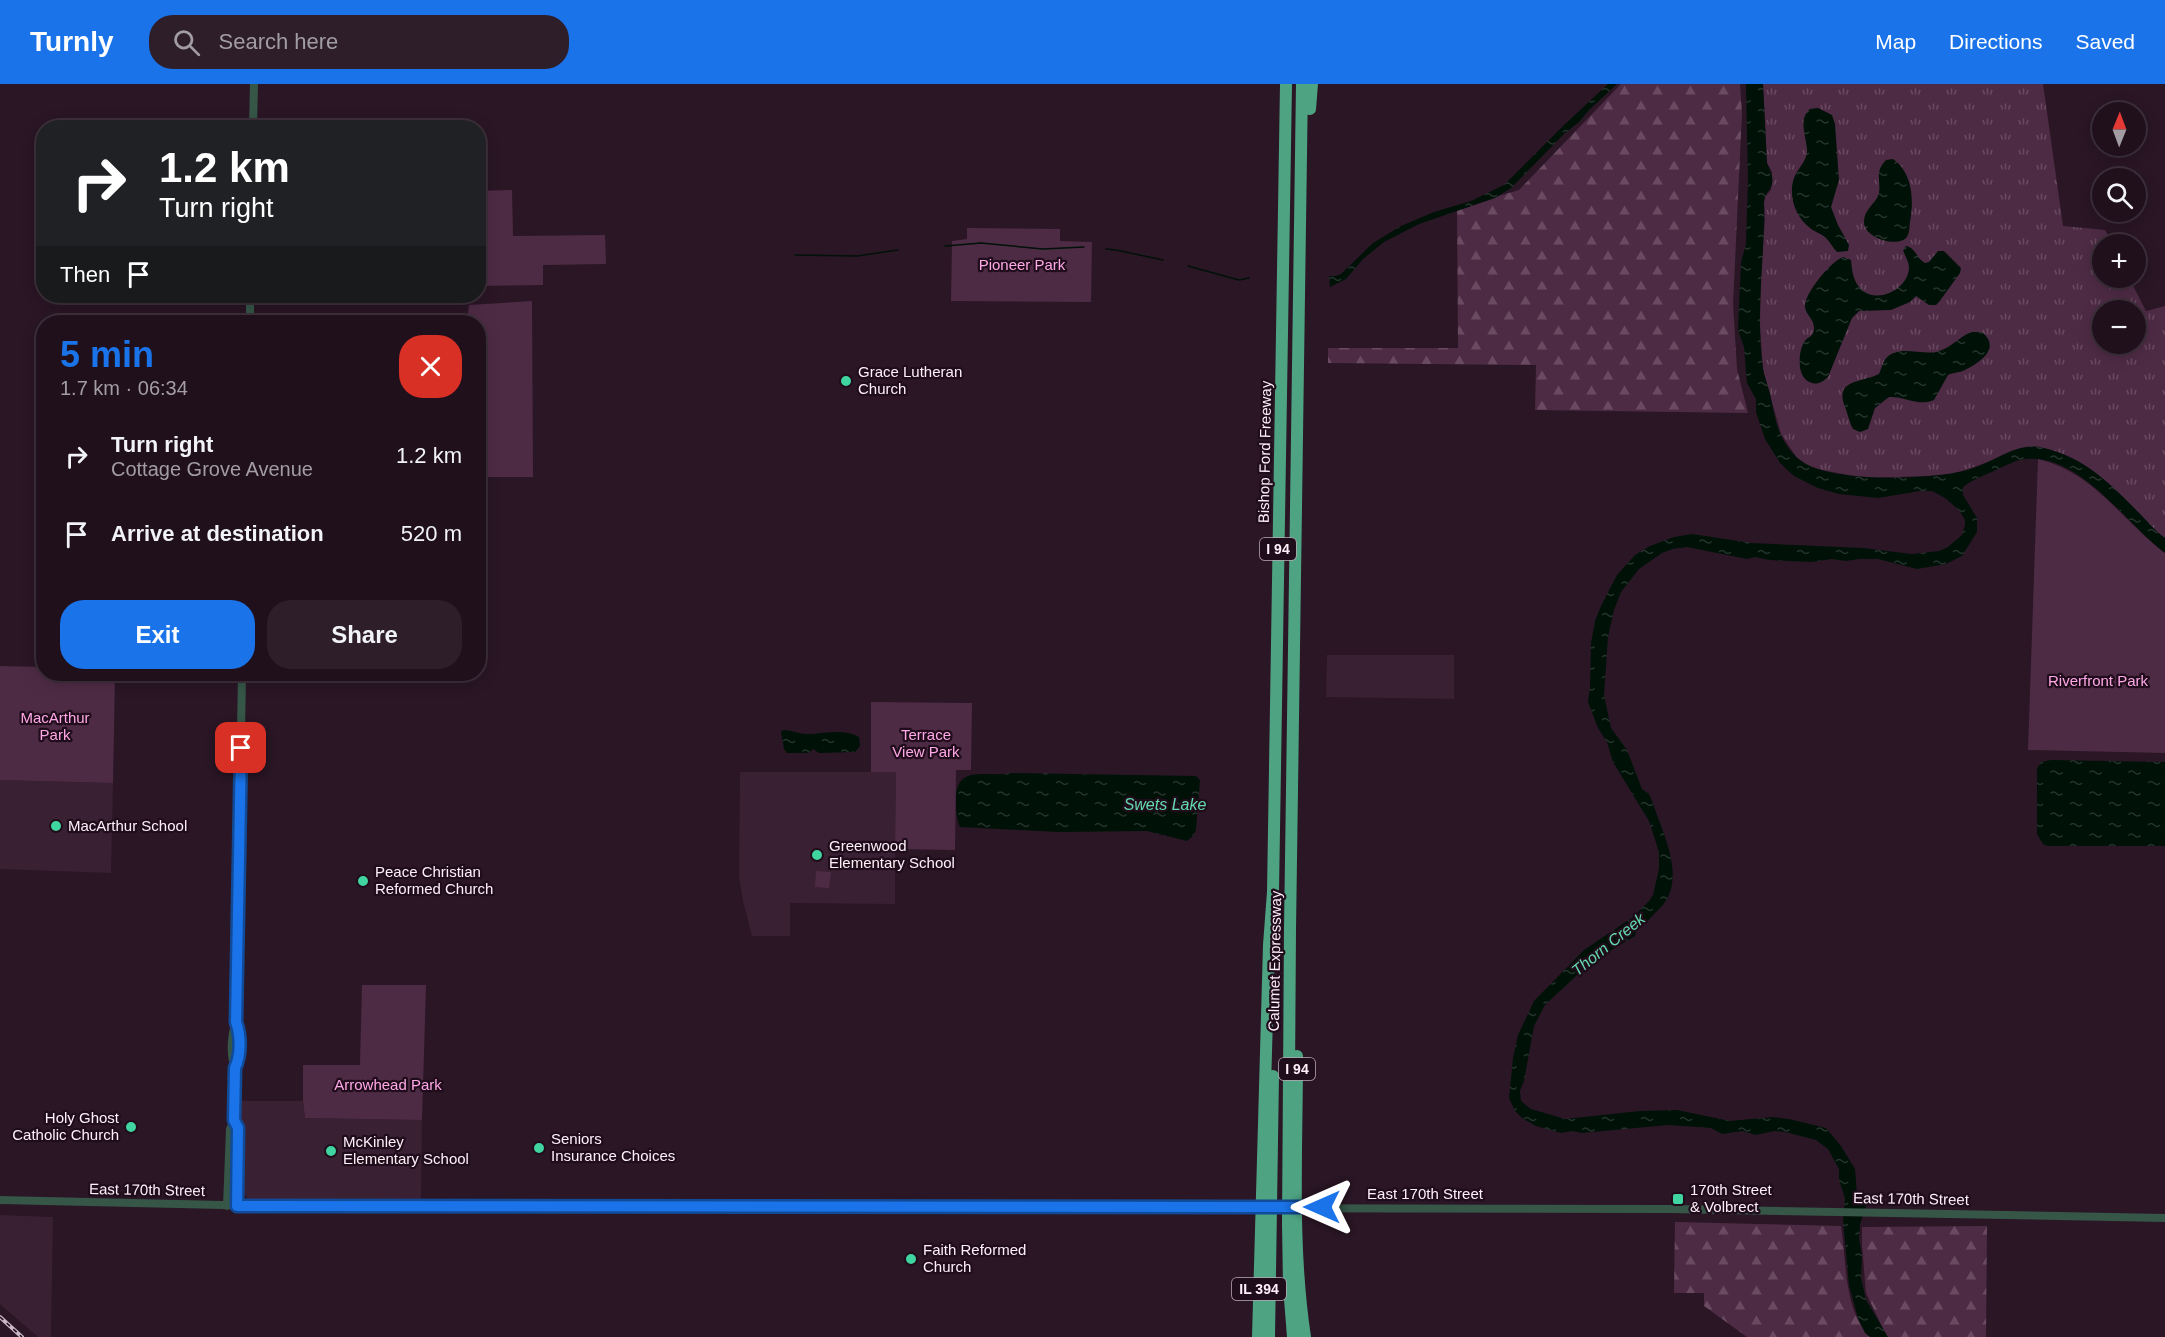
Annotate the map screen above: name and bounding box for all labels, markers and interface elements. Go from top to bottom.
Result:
search box [149,15,569,69]
text: Turnly [30,26,113,57]
icon: search [170,26,203,59]
text: Search here [218,29,338,54]
text: Map [1875,30,1916,53]
text: Directions [1949,30,2042,53]
text: Saved [2075,30,2135,53]
north arrow [2092,102,2146,156]
map controls [2092,102,2146,354]
icon: right [60,144,138,222]
text: 1.2 km [159,144,290,191]
button: search [2092,168,2146,222]
text: Turn right [159,193,274,223]
button: + [2092,234,2146,288]
park label: Pioneer Park [979,256,1066,273]
icon: arrive [122,258,155,291]
text: Then [60,262,110,287]
button: − [2092,300,2146,354]
text: 5 min [60,334,154,375]
button: close [399,335,462,398]
place label: Grace Lutheran Church [858,363,962,397]
marker: Grace Lutheran Church [839,374,853,388]
text: 1.7 km · 06:34 [60,377,188,399]
street label: Bishop Ford Freeway [1255,380,1274,523]
text: Turn right [111,432,213,457]
icon: right [60,440,93,473]
text: 1.2 km [396,443,462,468]
text: Cottage Grove Avenue [111,458,313,480]
icon: arrive [60,518,93,551]
text: Arrive at destination [111,521,324,546]
text: 520 m [401,521,462,546]
road number: I 94 [1260,538,1296,560]
button: Exit [60,600,255,669]
button: Share [267,600,462,669]
park label: Riverfront Park [2048,672,2149,689]
park label: MacArthur Park [20,709,90,743]
pin [215,722,266,773]
park label: Terrace View Park [892,726,960,760]
icon: arrive [224,731,257,764]
water label: Swets Lake [1124,796,1206,813]
place label: MacArthur School [68,817,187,834]
marker: MacArthur School [49,819,63,833]
place label: Greenwood Elementary School [829,837,955,871]
marker: Greenwood Elementary School [810,848,824,862]
place label: Peace Christian Reformed Church [375,863,493,897]
marker: Peace Christian Reformed Church [356,874,370,888]
street label: Calumet Expressway [1265,890,1284,1032]
water label: Thorn Creek [1568,909,1649,979]
road number: I 94 [1279,1058,1315,1080]
park label: Arrowhead Park [334,1076,442,1093]
place label: Holy Ghost Catholic Church [12,1109,120,1143]
marker: Holy Ghost Catholic Church [124,1120,138,1134]
place label: Seniors Insurance Choices [551,1130,675,1164]
place label: McKinley Elementary School [343,1133,469,1167]
marker: Seniors Insurance Choices [532,1141,546,1155]
marker: McKinley Elementary School [324,1144,338,1158]
position arrow [1290,1175,1354,1239]
street label: East 170th Street [89,1180,206,1199]
place label: 170th Street & Volbrect [1690,1181,1773,1215]
street label: East 170th Street [1367,1185,1484,1202]
street label: East 170th Street [1853,1189,1970,1208]
marker: 170th Street & Volbrect [1671,1192,1685,1206]
place label: Faith Reformed Church [923,1241,1026,1275]
marker: Faith Reformed Church [904,1252,918,1266]
road number: IL 394 [1232,1278,1286,1300]

